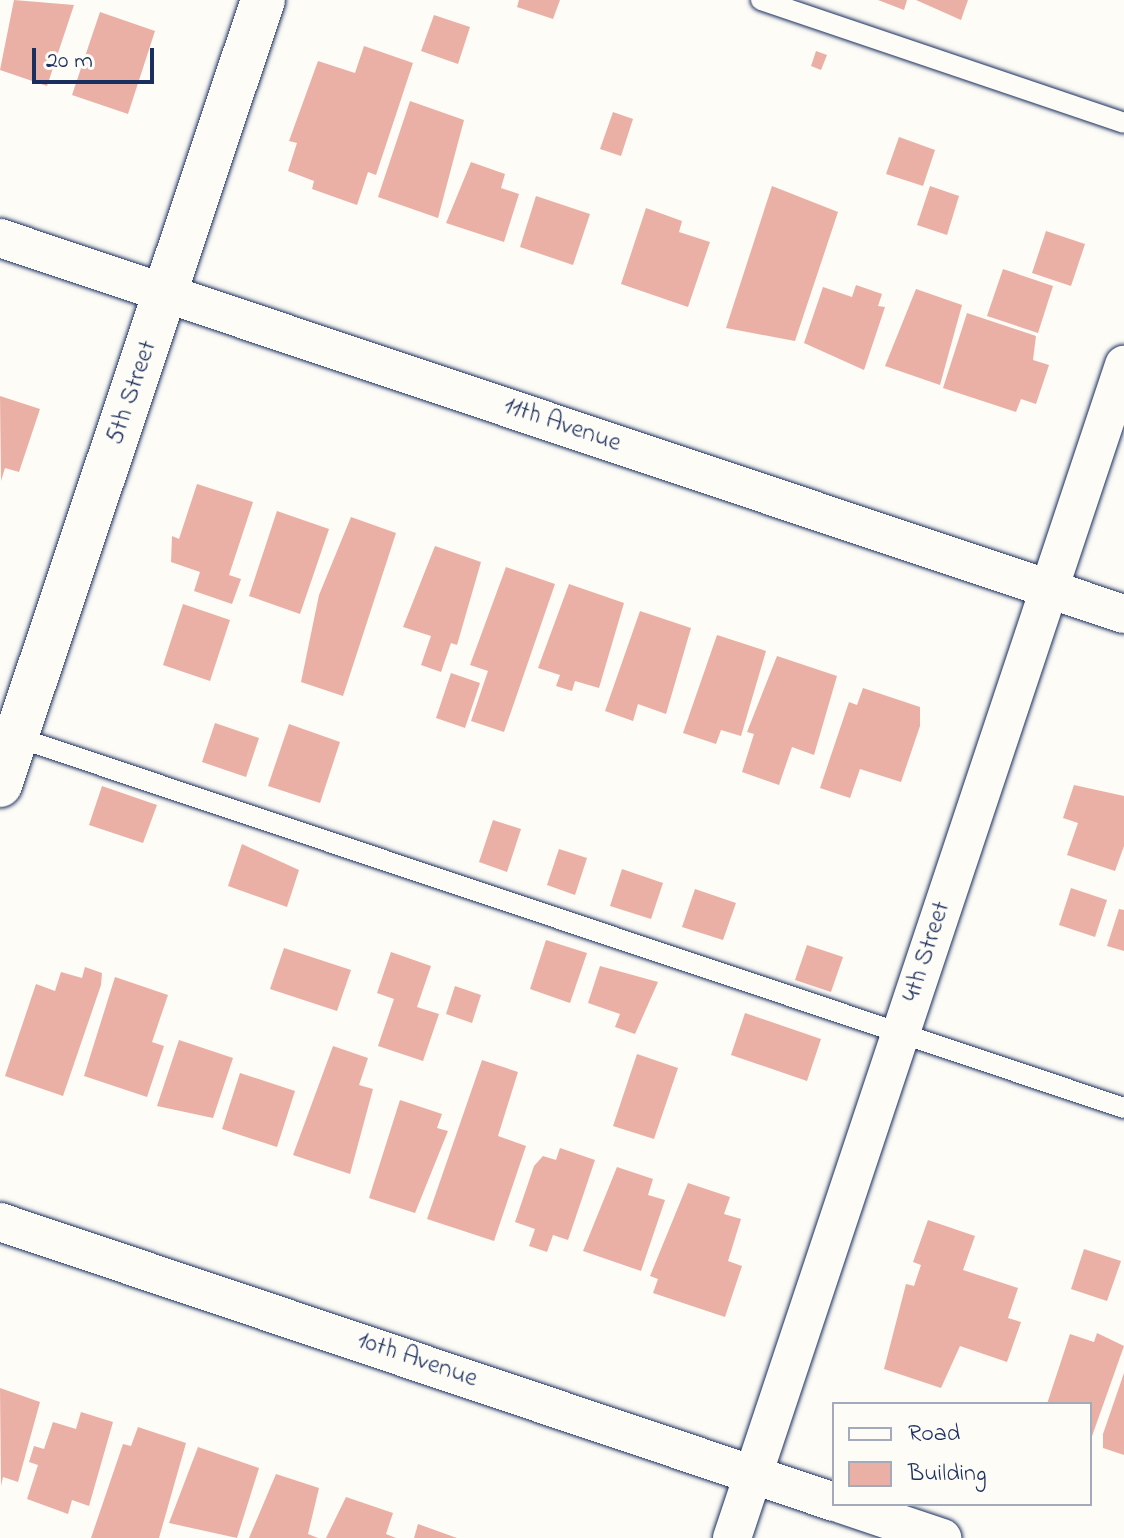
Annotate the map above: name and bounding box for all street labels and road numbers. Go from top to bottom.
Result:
street label: 5th Street [101,337,165,449]
street label: 11th Avenue [499,391,625,461]
street label: 4th Street [897,898,959,1006]
street label: 10th Avenue [353,1326,481,1396]

